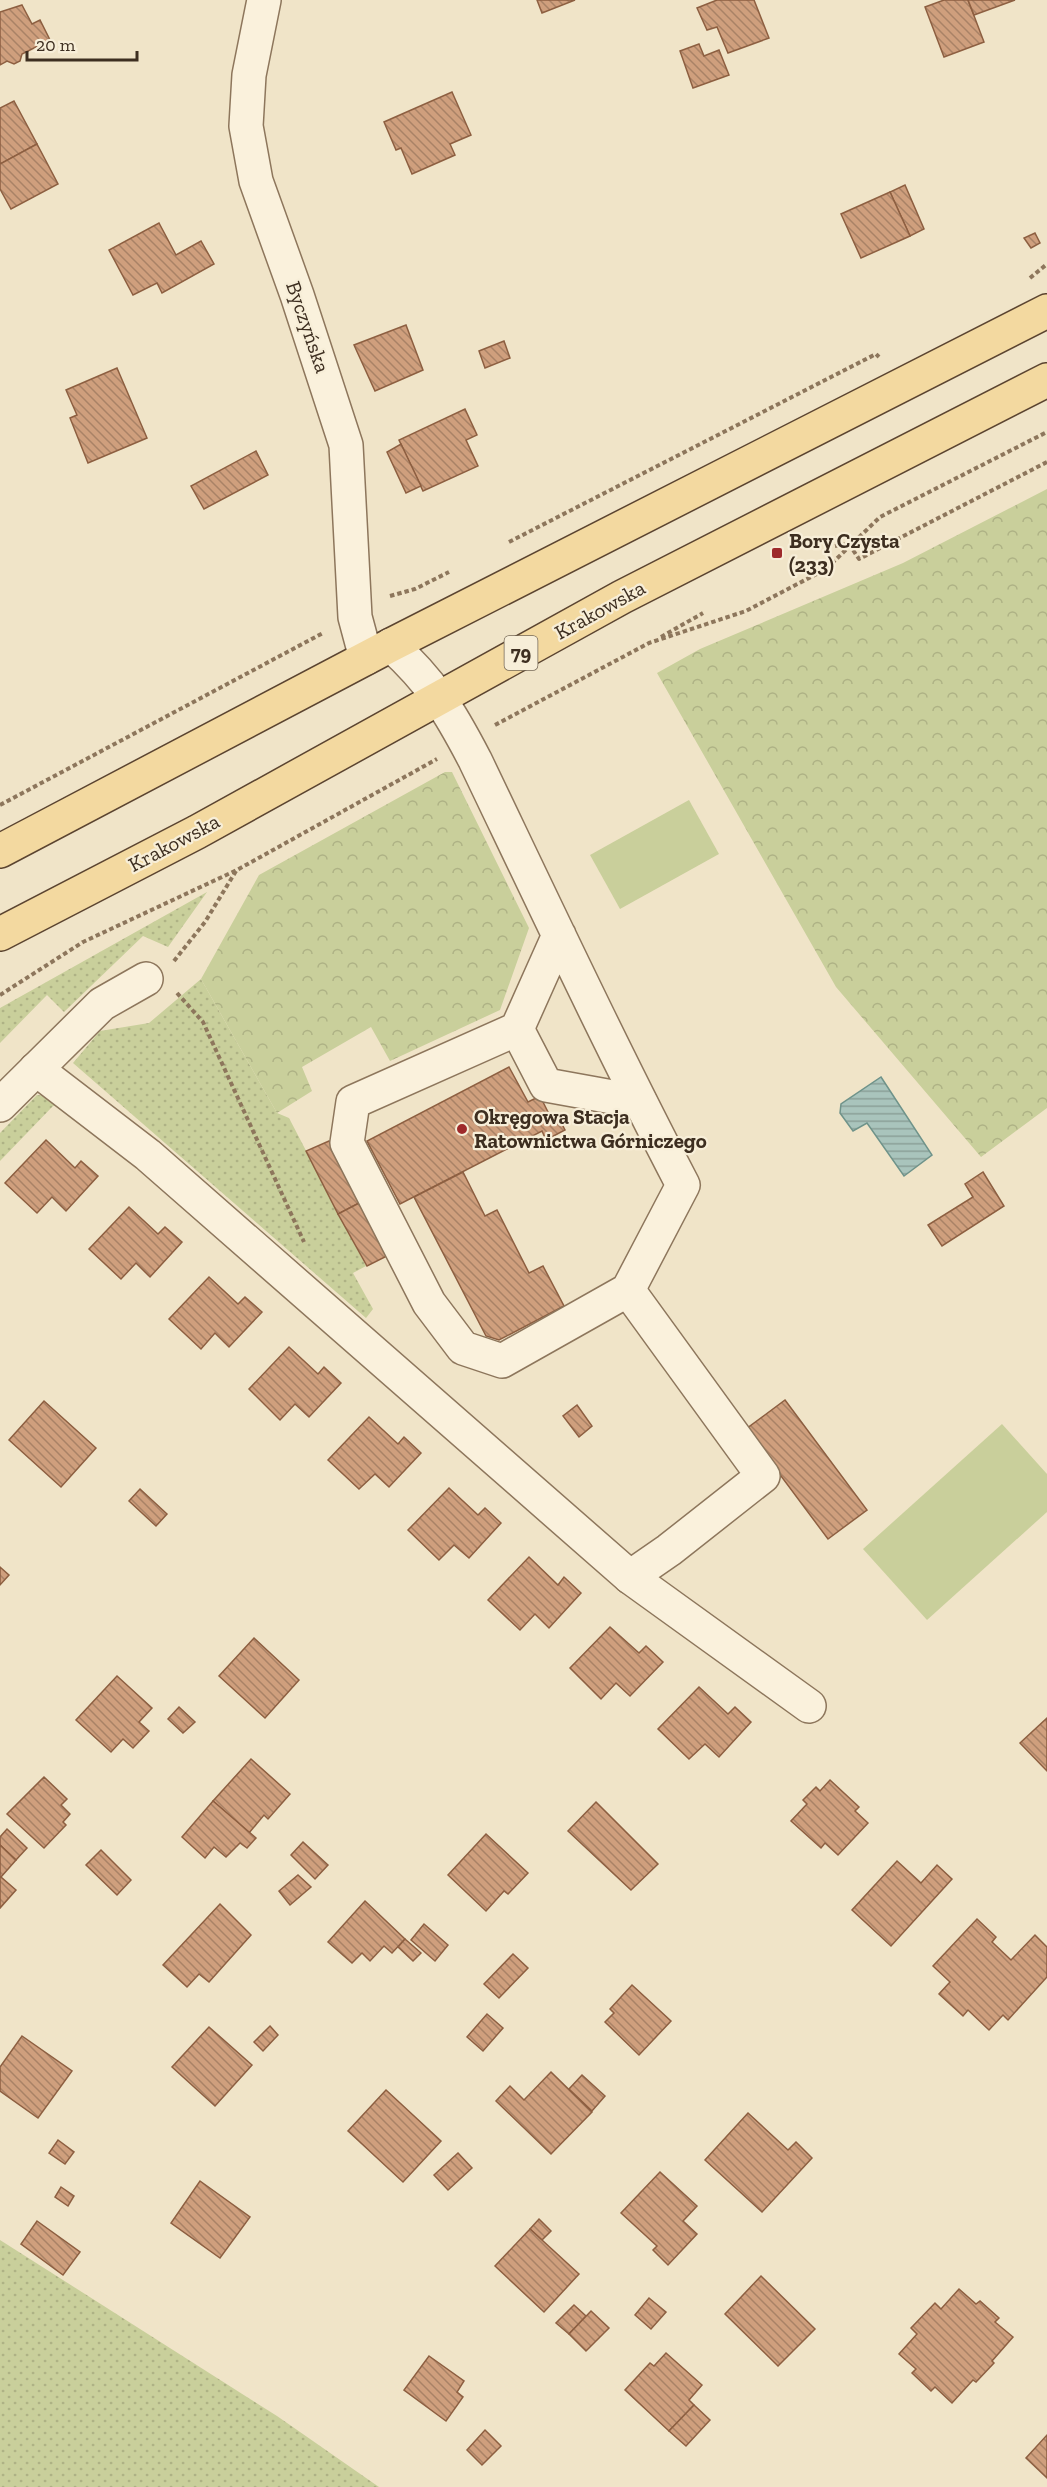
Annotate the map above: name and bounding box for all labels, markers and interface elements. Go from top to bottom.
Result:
scale bar [27,24,136,62]
text: 20 m [36,34,76,56]
street label: Byczyńska [281,278,336,376]
place label: Bory Czysta (233) [789,528,900,577]
marker: Bory Czysta (233) [770,546,784,560]
street label: Krakowska [550,574,649,645]
road number: 79 [504,636,538,670]
street label: Krakowska [124,808,224,877]
place label: Okręgowa Stacja Ratownictwa Górniczego [474,1104,707,1153]
marker: Okręgowa Stacja Ratownictwa Górniczego [455,1122,469,1136]

